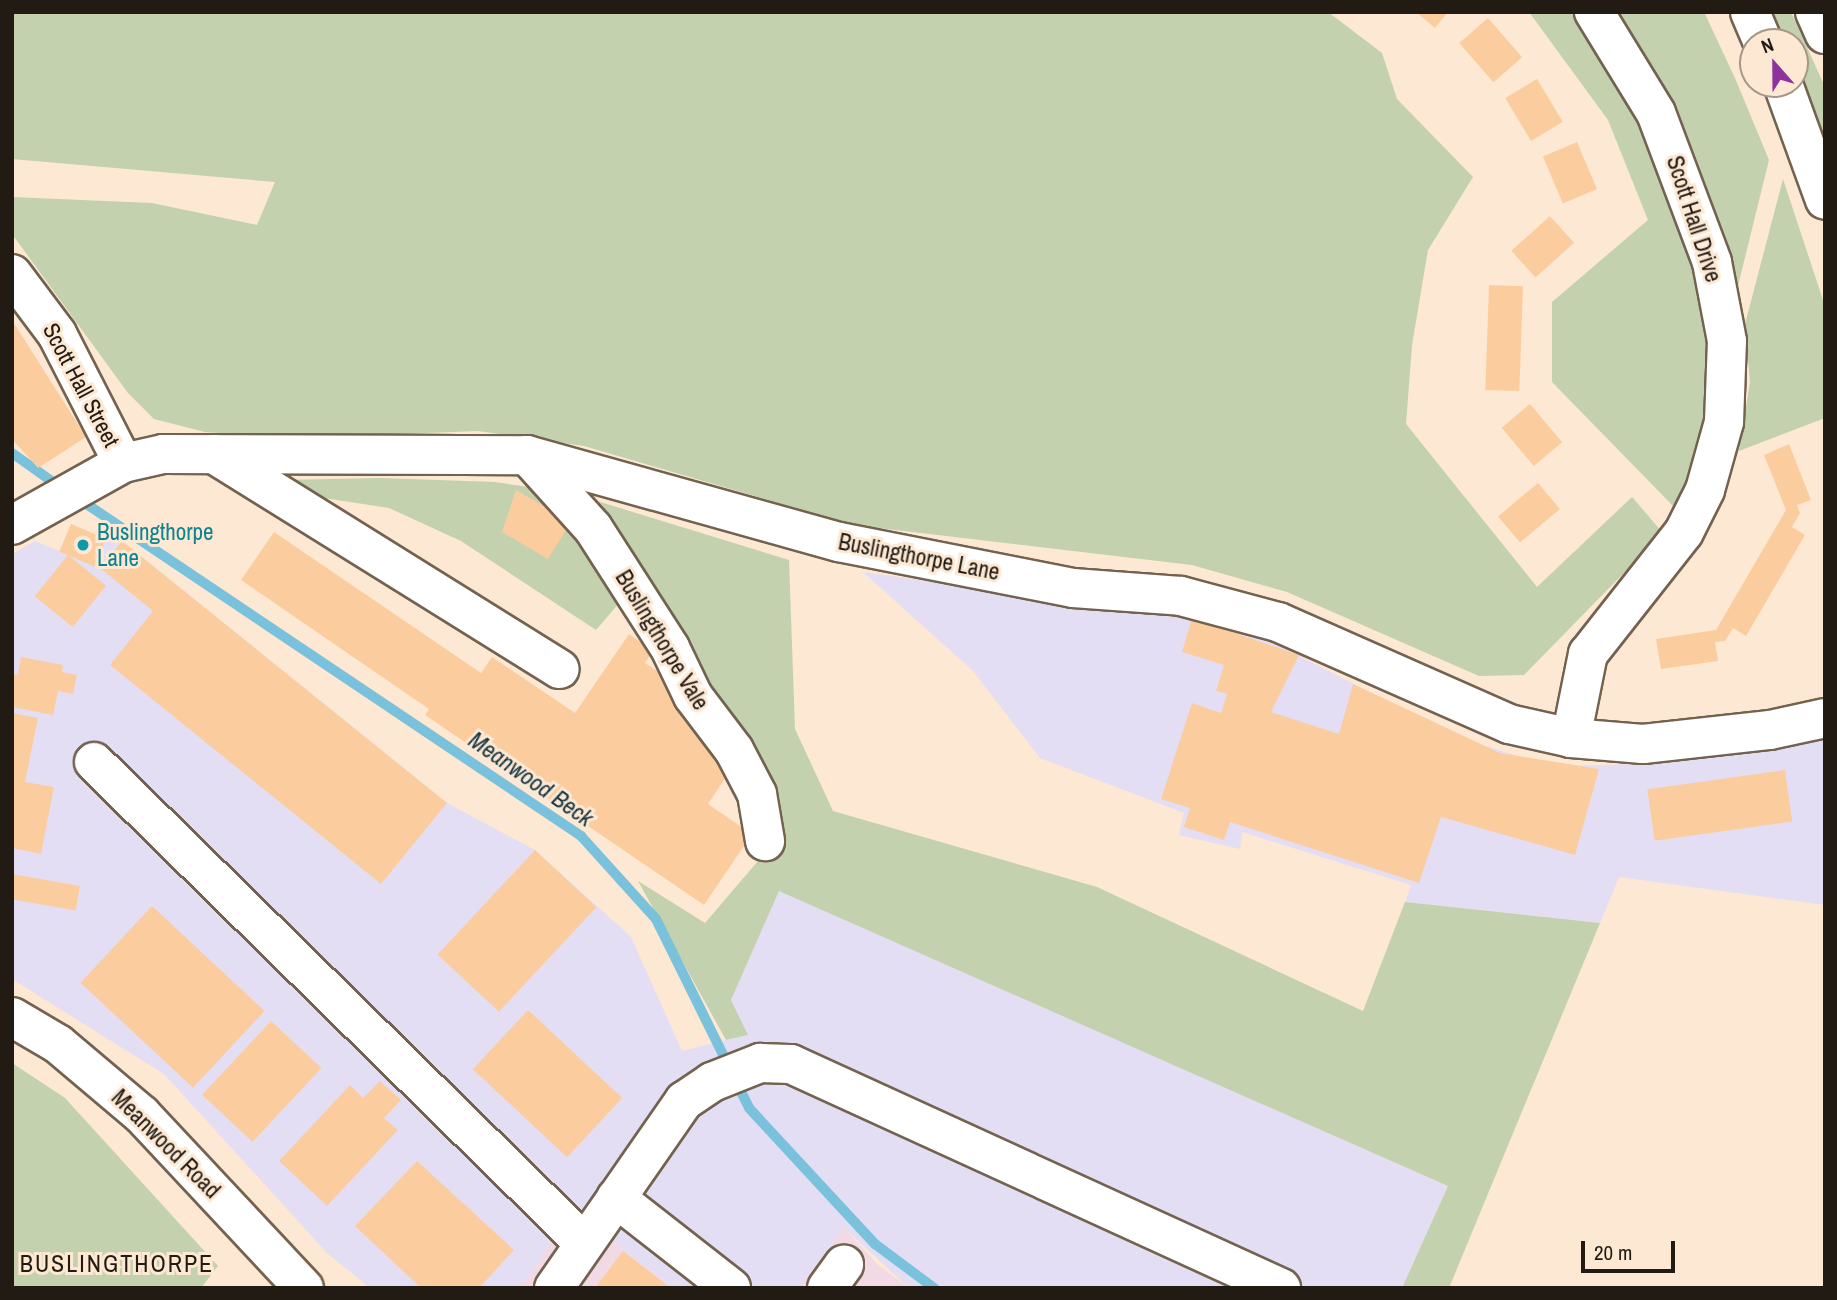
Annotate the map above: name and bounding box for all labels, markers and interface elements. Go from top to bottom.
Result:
north arrow [1739,28,1809,98]
text: N [1757,31,1777,59]
street label: Scott Hall Drive [1661,152,1727,286]
street label: Scott Hall Street [37,318,125,452]
place label: Buslingthorpe Lane [97,518,213,572]
street label: Buslingthorpe Lane [836,528,1002,586]
marker: Buslingthorpe Lane [75,537,91,553]
street label: Buslingthorpe Vale [609,565,715,715]
water label: Meanwood Beck [463,725,599,833]
street label: Meanwood Road [106,1084,226,1204]
scale bar [1585,1226,1680,1270]
text: 20 m [1594,1238,1632,1267]
district label: BUSLINGTHORPE [21,1250,213,1278]

